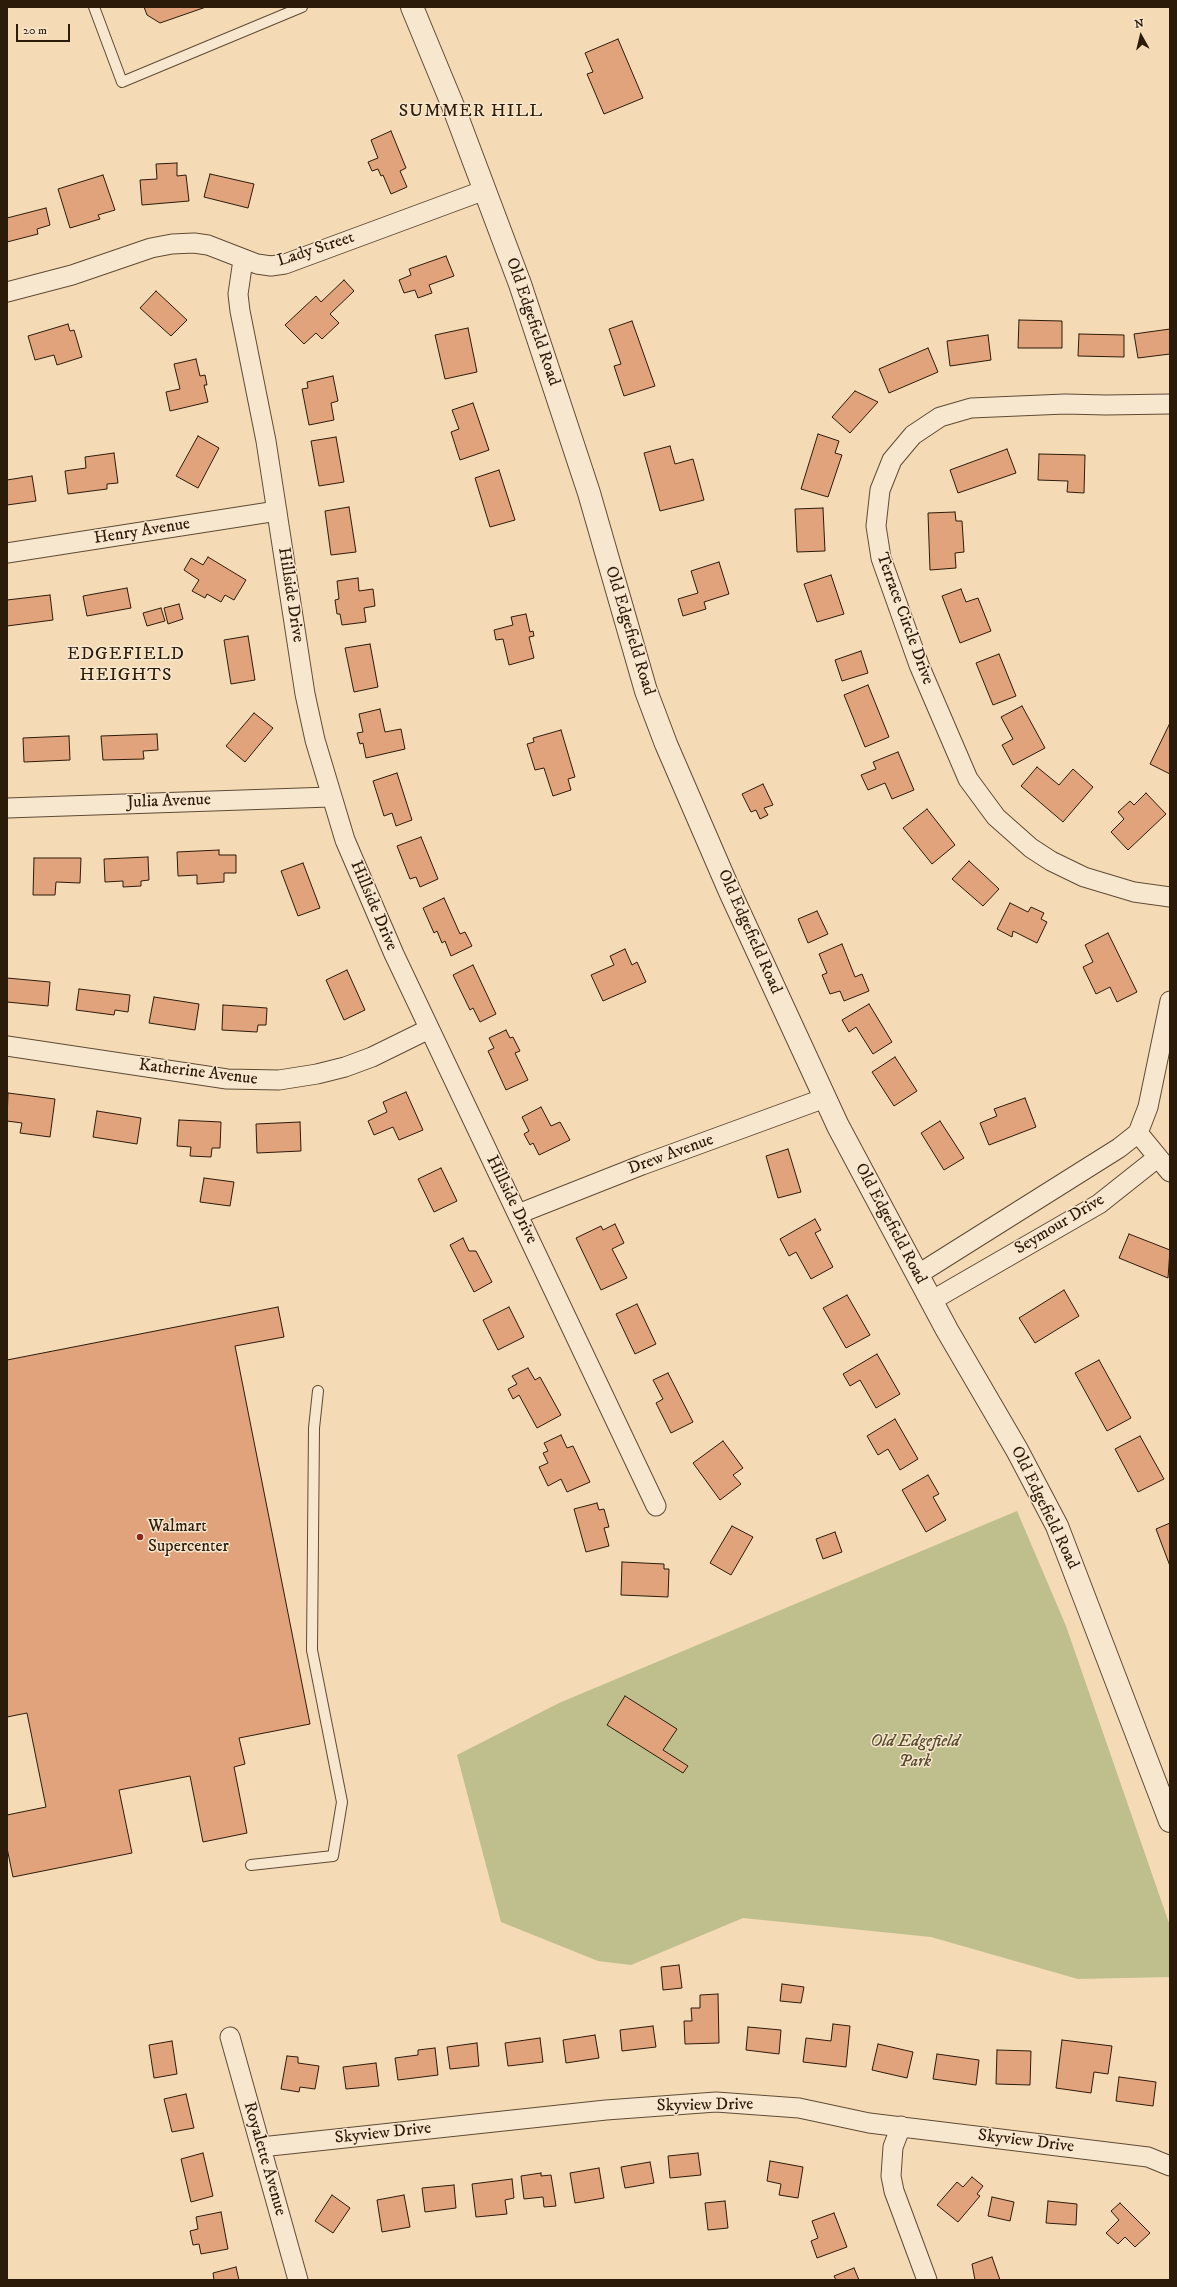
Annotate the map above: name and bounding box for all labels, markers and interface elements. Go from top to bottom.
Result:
scale bar [18,16,72,42]
north arrow [1121,16,1161,56]
text: N [1134,17,1145,32]
text: 20 m [23,23,47,38]
district label: SUMMER HILL [399,101,543,123]
street label: Lady Street [275,228,357,272]
street label: Old Edgefield Road [501,255,563,389]
street label: Henry Avenue [93,514,191,550]
street label: Hillside Drive [272,546,308,644]
street label: Terrace Circle Drive [871,550,937,688]
street label: Old Edgefield Road [600,564,658,698]
district label: EDGEFIELD HEIGHTS [67,644,185,686]
street label: Julia Avenue [127,790,211,814]
street label: Hillside Drive [345,858,401,954]
street label: Old Edgefield Road [712,867,786,997]
street label: Katherine Avenue [137,1056,259,1090]
street label: Drew Avenue [625,1130,717,1180]
street label: Hillside Drive [481,1152,541,1248]
street label: Old Edgefield Road [850,1160,930,1288]
street label: Seymour Drive [1011,1190,1109,1260]
street label: Old Edgefield Road [1005,1443,1083,1573]
place label: Walmart Supercenter [148,1517,229,1557]
marker: Walmart Supercenter [135,1532,145,1542]
park label: Old Edgefield Park [870,1732,960,1772]
street label: Skyview Drive [657,2095,753,2117]
street label: Royalette Avenue [238,2100,290,2218]
street label: Skyview Drive [334,2119,432,2149]
street label: Skyview Drive [977,2126,1075,2158]

